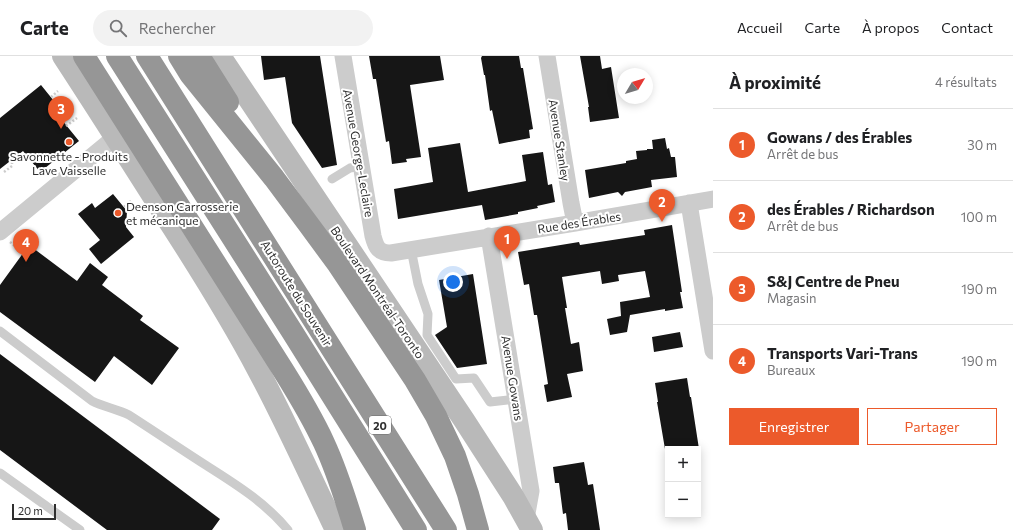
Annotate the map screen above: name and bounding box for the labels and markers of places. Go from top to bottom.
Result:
pin: 3 [48,96,74,129]
marker: Savonnette - Produits Lave Vaisselle [64,137,74,147]
place label: Savonnette - Produits Lave Vaisselle [10,149,128,177]
pin: 2 [649,189,675,222]
place label: Deenson Carrosserie et mécanique [126,199,239,227]
marker: Deenson Carrosserie et mécanique [113,208,123,218]
pin: 1 [494,226,520,259]
pin: 4 [13,229,39,262]

